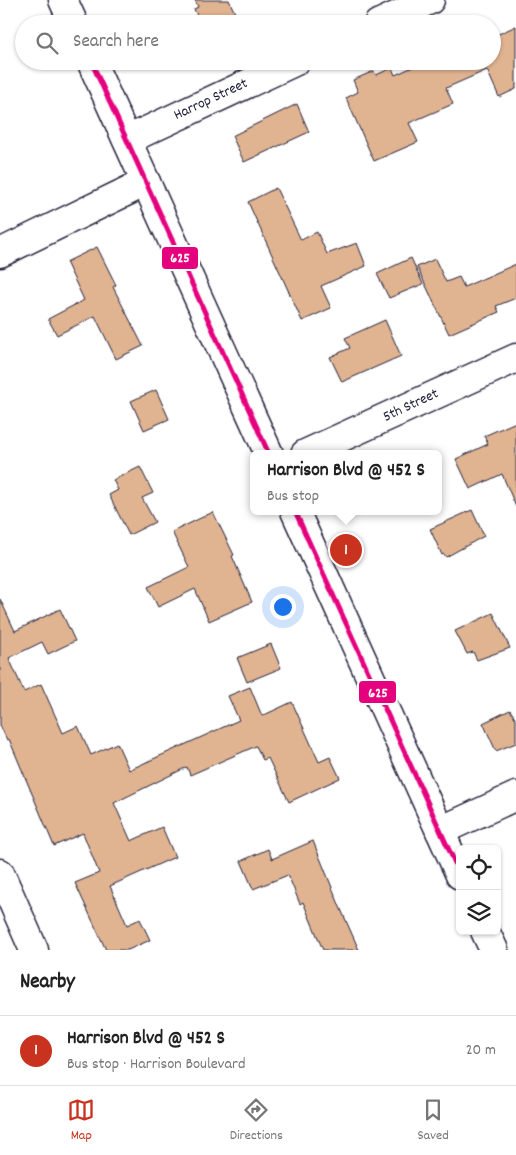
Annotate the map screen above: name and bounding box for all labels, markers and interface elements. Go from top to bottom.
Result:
search box [15,15,501,70]
icon: search [33,29,61,57]
text: Search here [73,29,159,56]
street label: Harrop Street [170,73,252,127]
line badge: 625 [161,246,199,270]
text: 625 [170,249,190,269]
street label: 5th Street [380,383,443,428]
popup [250,450,442,515]
text: Harrison Blvd @ 452 S [267,458,425,485]
text: Bus stop [267,485,319,508]
pin: 1 [330,531,362,569]
your location [270,594,296,620]
line badge: 625 [358,680,397,704]
text: 625 [368,684,388,704]
map controls [456,845,501,935]
button: locate [456,845,501,890]
button: layers [456,890,501,935]
text: Nearby [20,968,75,998]
text: Harrison Blvd @ 452 S [67,1026,225,1053]
text: 1 [34,1039,38,1062]
text: 20 m [466,1039,496,1062]
text: Bus stop · Harrison Boulevard [67,1053,245,1076]
tab: Map [67,1096,95,1146]
tab: Directions [230,1096,283,1146]
tab: Saved [417,1096,449,1146]

